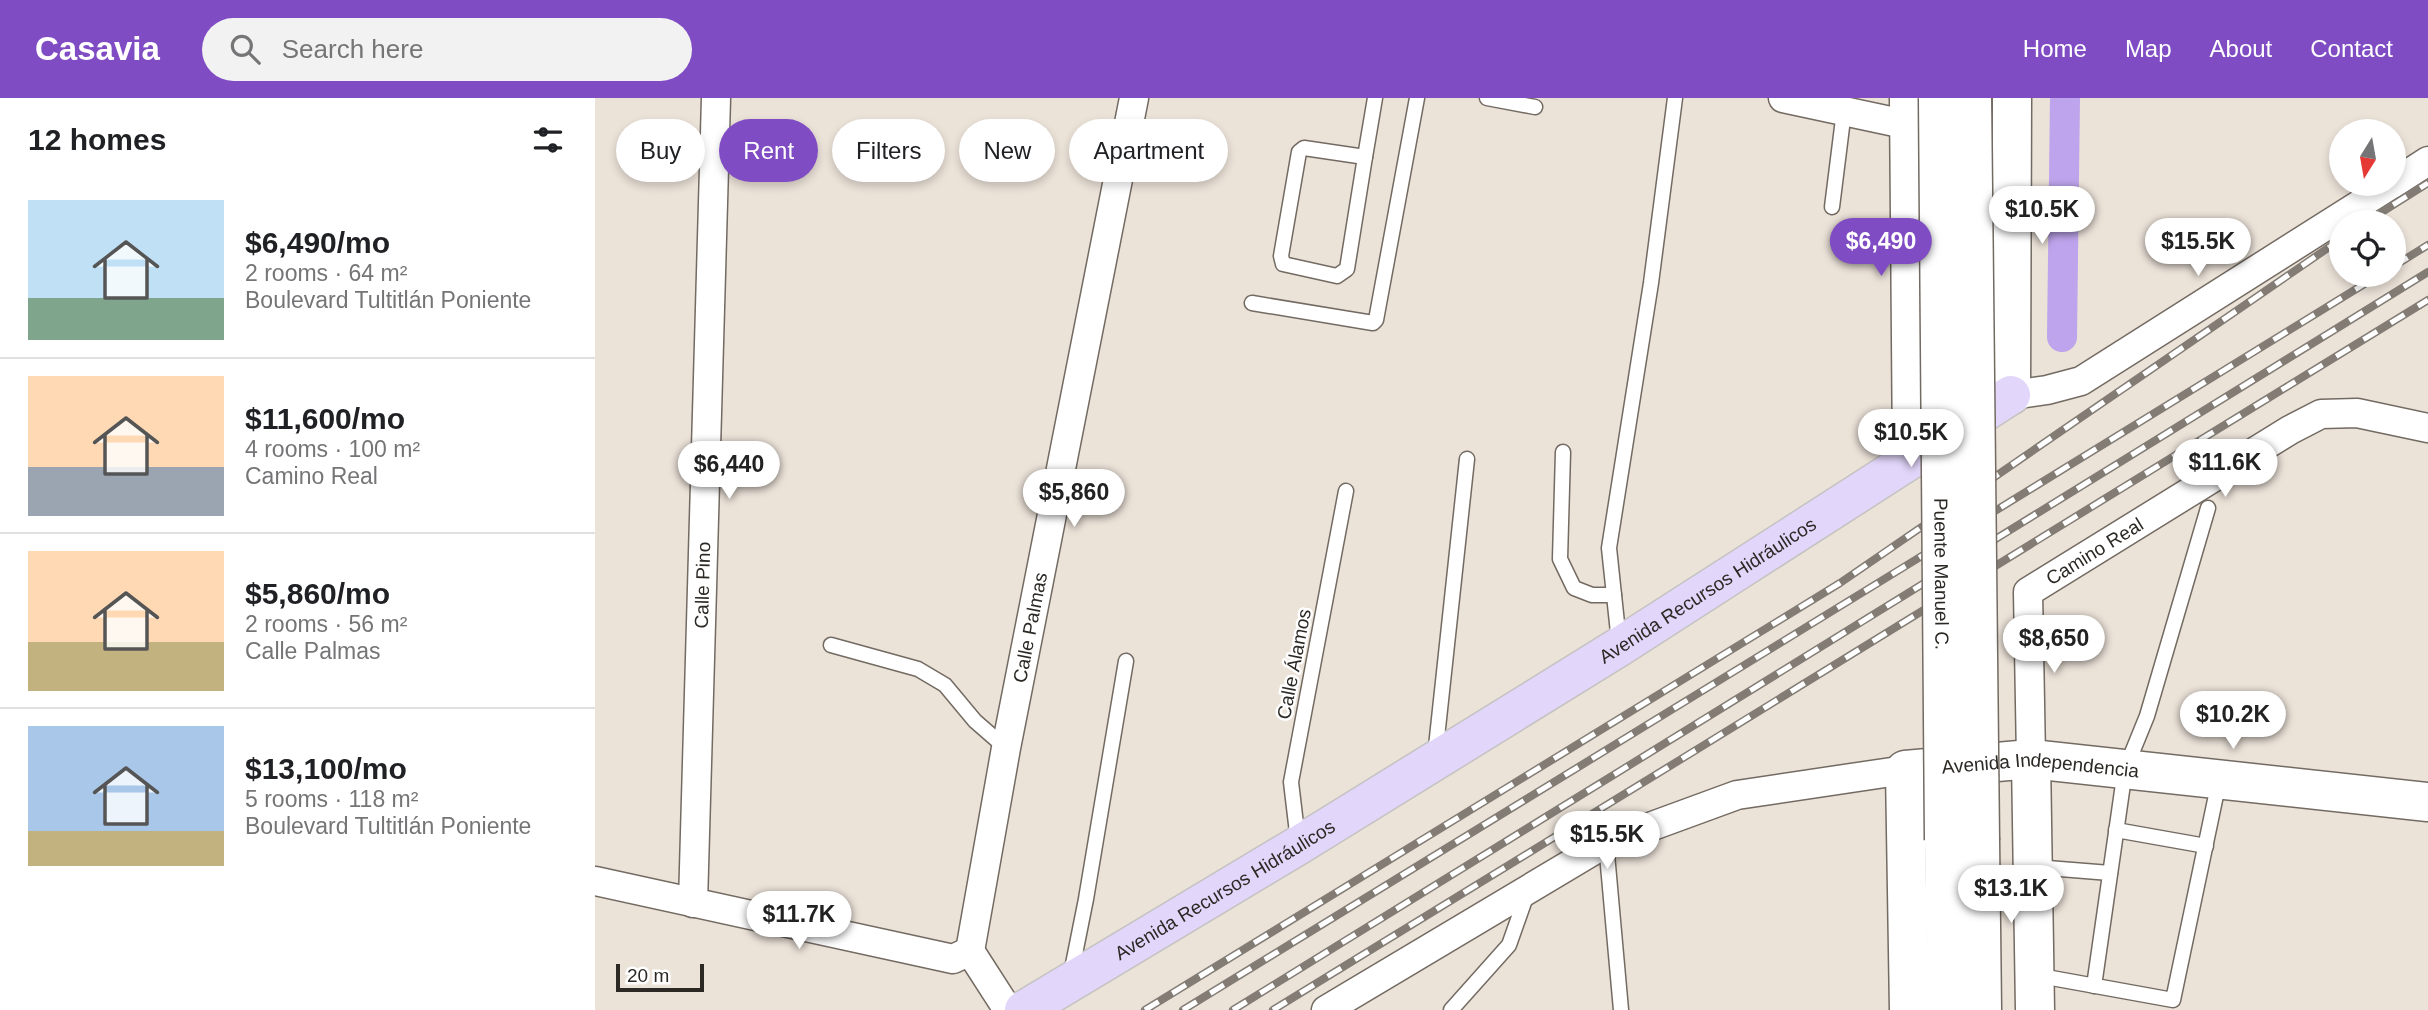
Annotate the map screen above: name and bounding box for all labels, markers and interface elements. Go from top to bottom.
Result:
search box [202,18,692,81]
text: Casavia [35,30,160,67]
icon: search [226,30,264,68]
text: Search here [282,34,423,64]
text: Home [2023,35,2087,62]
text: Map [2125,35,2172,62]
text: About [2210,35,2272,62]
text: Contact [2310,35,2393,62]
chip: Buy [616,119,705,182]
chip: Rent [719,119,818,182]
chip: Filters [832,119,945,182]
chip: New [959,119,1055,182]
chip: Apartment [1069,119,1228,182]
north arrow [2329,119,2406,196]
map controls [2329,119,2406,287]
icon: filters [529,121,567,159]
text: 12 homes [28,123,166,156]
pin: $10.5K [1985,186,2099,246]
text: $10.5K [2005,196,2079,222]
button: locate [2329,210,2406,287]
pin: $6,490 [1824,218,1938,278]
pin: $15.5K [2141,218,2255,278]
text: $6,490/mo [245,226,390,259]
icon: home [84,228,168,312]
text: $6,490 [1846,228,1916,254]
text: $15.5K [2161,228,2235,254]
text: 2 rooms · 64 m² [245,260,407,286]
text: Boulevard Tultitlán Poniente [245,287,531,313]
text: $11,600/mo [245,402,405,435]
icon: home [84,404,168,488]
pin: $10.5K [1854,410,1968,469]
text: $10.5K [1874,419,1948,445]
text: 4 rooms · 100 m² [245,436,420,462]
pin: $11.6K [2168,440,2282,499]
pin: $6,440 [672,442,786,501]
text: $11.6K [2189,449,2261,475]
text: $6,440 [694,451,764,477]
text: Camino Real [245,463,378,489]
pin: $5,860 [1017,470,1131,529]
text: $5,860 [1039,479,1109,505]
street label: Puente Manuel C. [1931,498,1953,650]
street label: Avenida Recursos Hidráulicos [1595,513,1820,667]
street label: Camino Real [2042,513,2147,589]
street label: Calle Pino [690,541,714,629]
street label: Calle Palmas [1009,570,1051,684]
text: $5,860/mo [245,577,390,610]
icon: home [84,579,168,663]
street label: Calle Álamos [1273,607,1315,721]
text: 2 rooms · 56 m² [245,611,407,637]
pin: $8,650 [1997,616,2111,675]
text: $8,650 [2019,625,2089,651]
text: Calle Palmas [245,638,381,664]
pin: $10.2K [2176,692,2290,751]
text: $10.2K [2196,701,2270,727]
street label: Avenida Independencia [1941,749,2141,781]
text: $13,100/mo [245,752,407,785]
icon: home [84,754,168,838]
text: 5 rooms · 118 m² [245,786,418,812]
pin: $15.5K [1550,812,1664,871]
text: Boulevard Tultitlán Poniente [245,813,531,839]
street label: Avenida Recursos Hidráulicos [1111,815,1339,964]
text: $15.5K [1570,821,1644,847]
pin: $13.1K [1954,866,2068,925]
text: $13.1K [1974,875,2048,901]
pin: $11.7K [742,892,856,951]
text: $11.7K [763,901,835,927]
scale bar [616,961,703,993]
text: 20 m [627,965,669,986]

